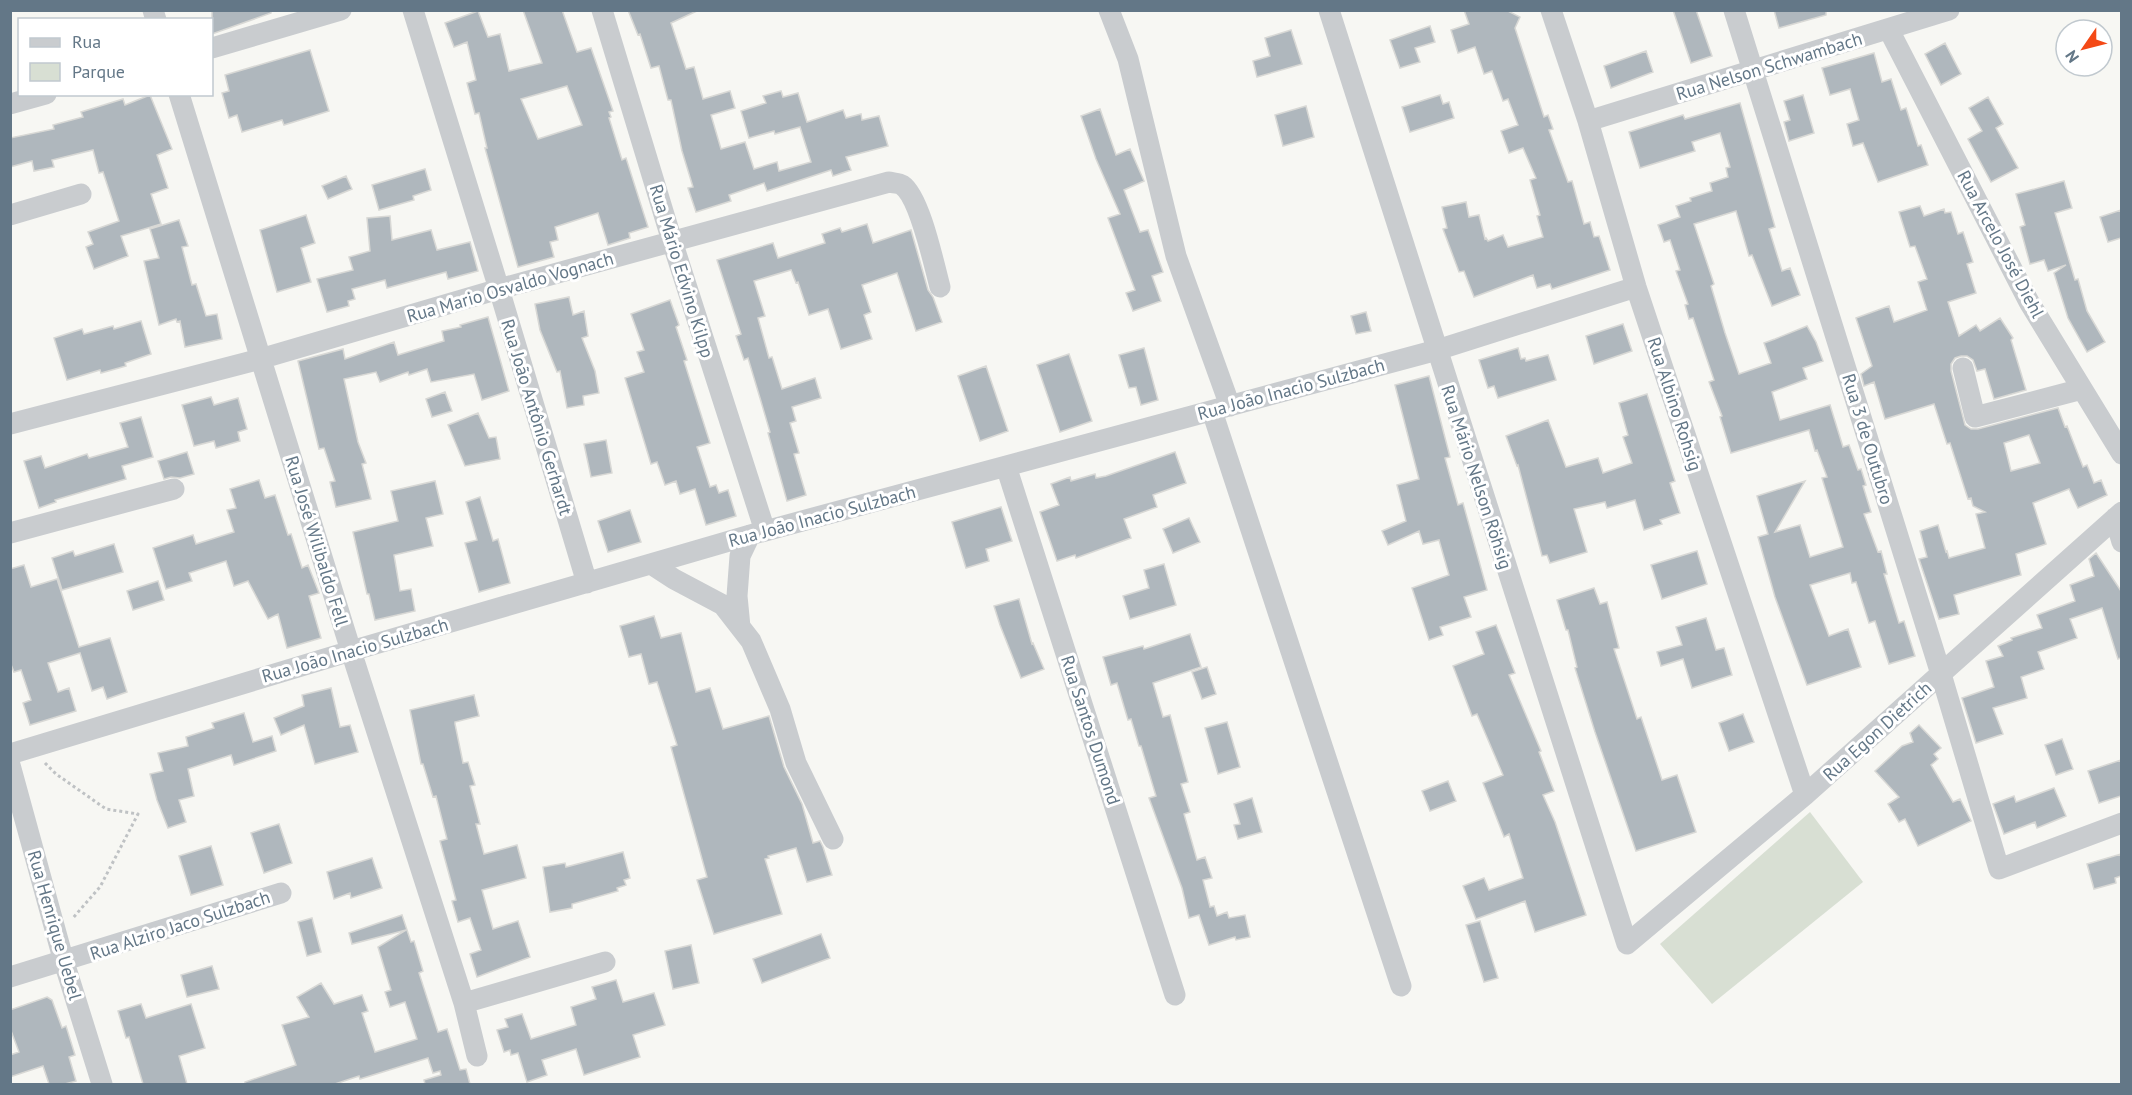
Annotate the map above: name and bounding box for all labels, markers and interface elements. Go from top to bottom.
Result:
legend [18,18,213,96]
north arrow [2054,18,2114,78]
street label: Rua Nelson Schwambach [1673,27,1865,105]
text: Rua [72,30,101,53]
text: N [2061,47,2083,67]
text: Parque [72,60,125,83]
street label: Rua Arcelo José Diehl [1952,166,2050,322]
street label: Rua Mário Edvino Kilpp [645,181,719,361]
street label: Rua Mario Osvaldo Vognach [404,246,616,328]
street label: Rua João Antônio Gerhardt [496,316,578,518]
street label: Rua Albino Rohsig [1643,334,1707,474]
street label: Rua João Inacio Sulzbach [1195,353,1387,425]
street label: Rua 3 de Outubro [1837,371,1899,507]
street label: Rua Mário Nelson Röhsig [1436,382,1518,572]
street label: Rua José Wilibaldo Fell [280,453,354,630]
street label: Rua João Inacio Sulzbach [726,480,918,552]
street label: Rua João Inacio Sulzbach [259,612,451,688]
street label: Rua Santos Dumond [1056,652,1126,808]
street label: Rua Egon Dietrich [1818,676,1936,786]
street label: Rua Henrique Uebel [23,848,88,1003]
street label: Rua Alziro Jaco Sulzbach [87,885,273,965]

